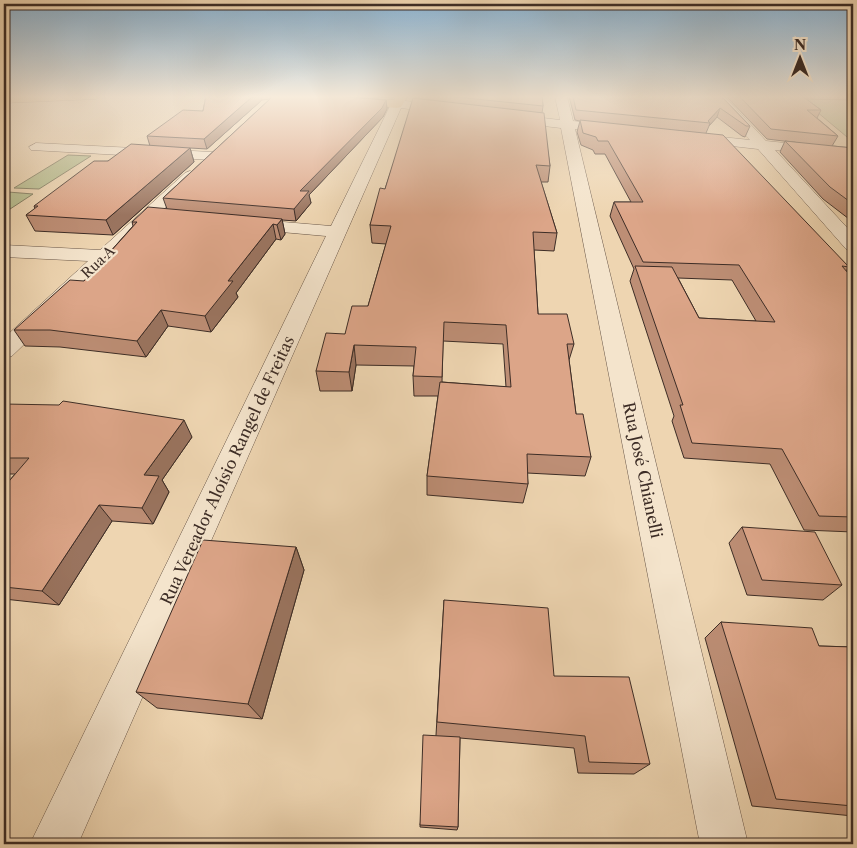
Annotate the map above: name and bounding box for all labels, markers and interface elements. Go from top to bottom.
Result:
north arrow [774,32,824,82]
text: N [794,36,806,54]
street label: Rua A [77,241,119,282]
street label: Rua Vereador Aloísio Rangel de Freitas [156,332,298,608]
street label: Rua José Chianelli [619,400,667,540]

